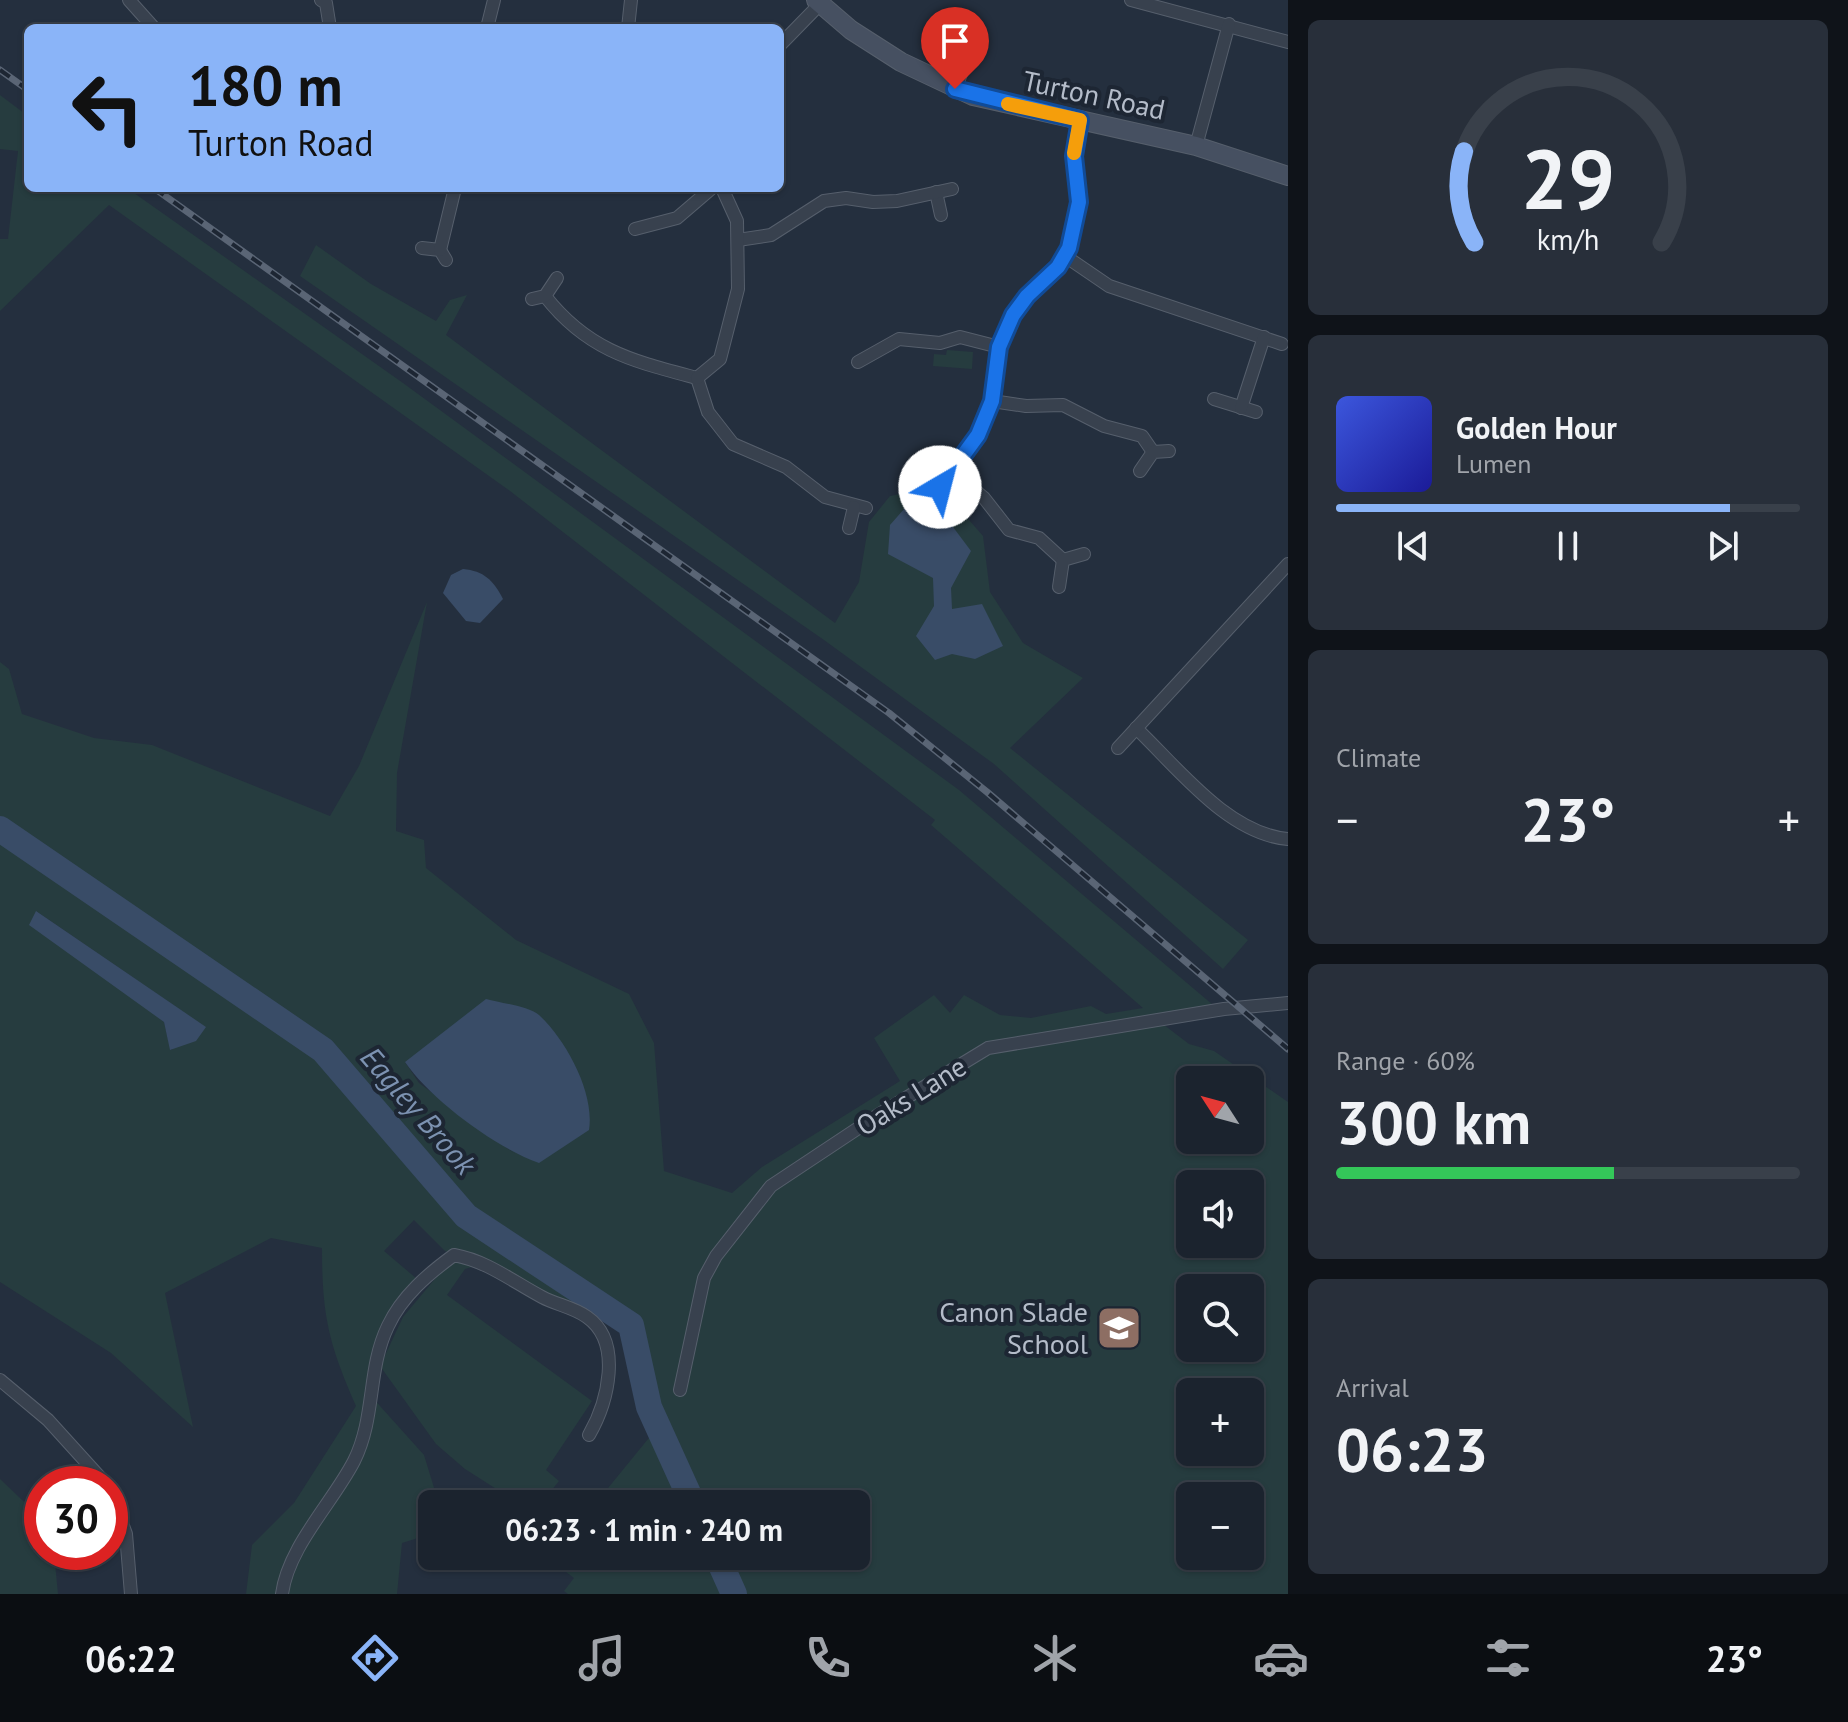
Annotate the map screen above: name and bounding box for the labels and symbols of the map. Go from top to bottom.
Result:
pin [921,7,989,89]
street label: Turton Road [1020,61,1169,128]
position arrow [898,445,982,529]
water label: Eagley Brook [353,1038,486,1183]
street label: Oaks Lane [849,1047,973,1144]
north arrow [1176,1066,1264,1154]
place label: Canon Slade School [939,1293,1088,1362]
school or university icon: Canon Slade School [1095,1304,1143,1352]
speed limit sign: 30 [24,1466,128,1570]

